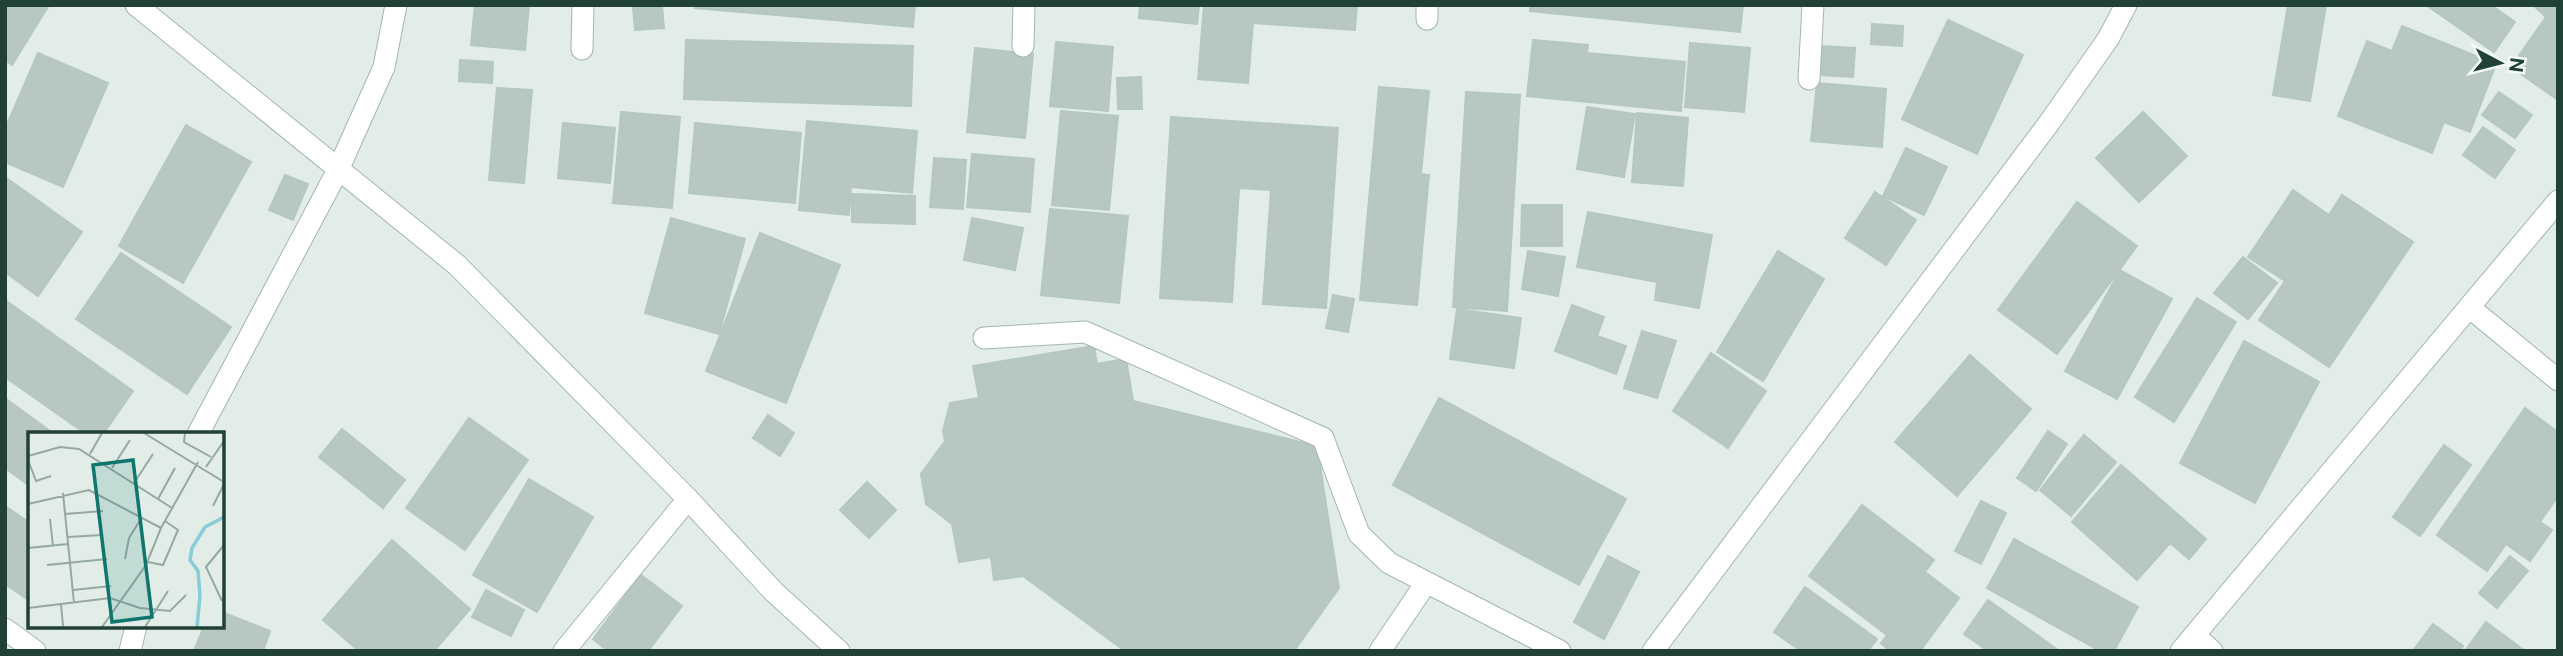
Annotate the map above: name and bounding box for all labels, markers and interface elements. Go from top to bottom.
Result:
north arrow [2465,28,2535,98]
text: N [2505,56,2529,74]
inset map [28,432,224,628]

